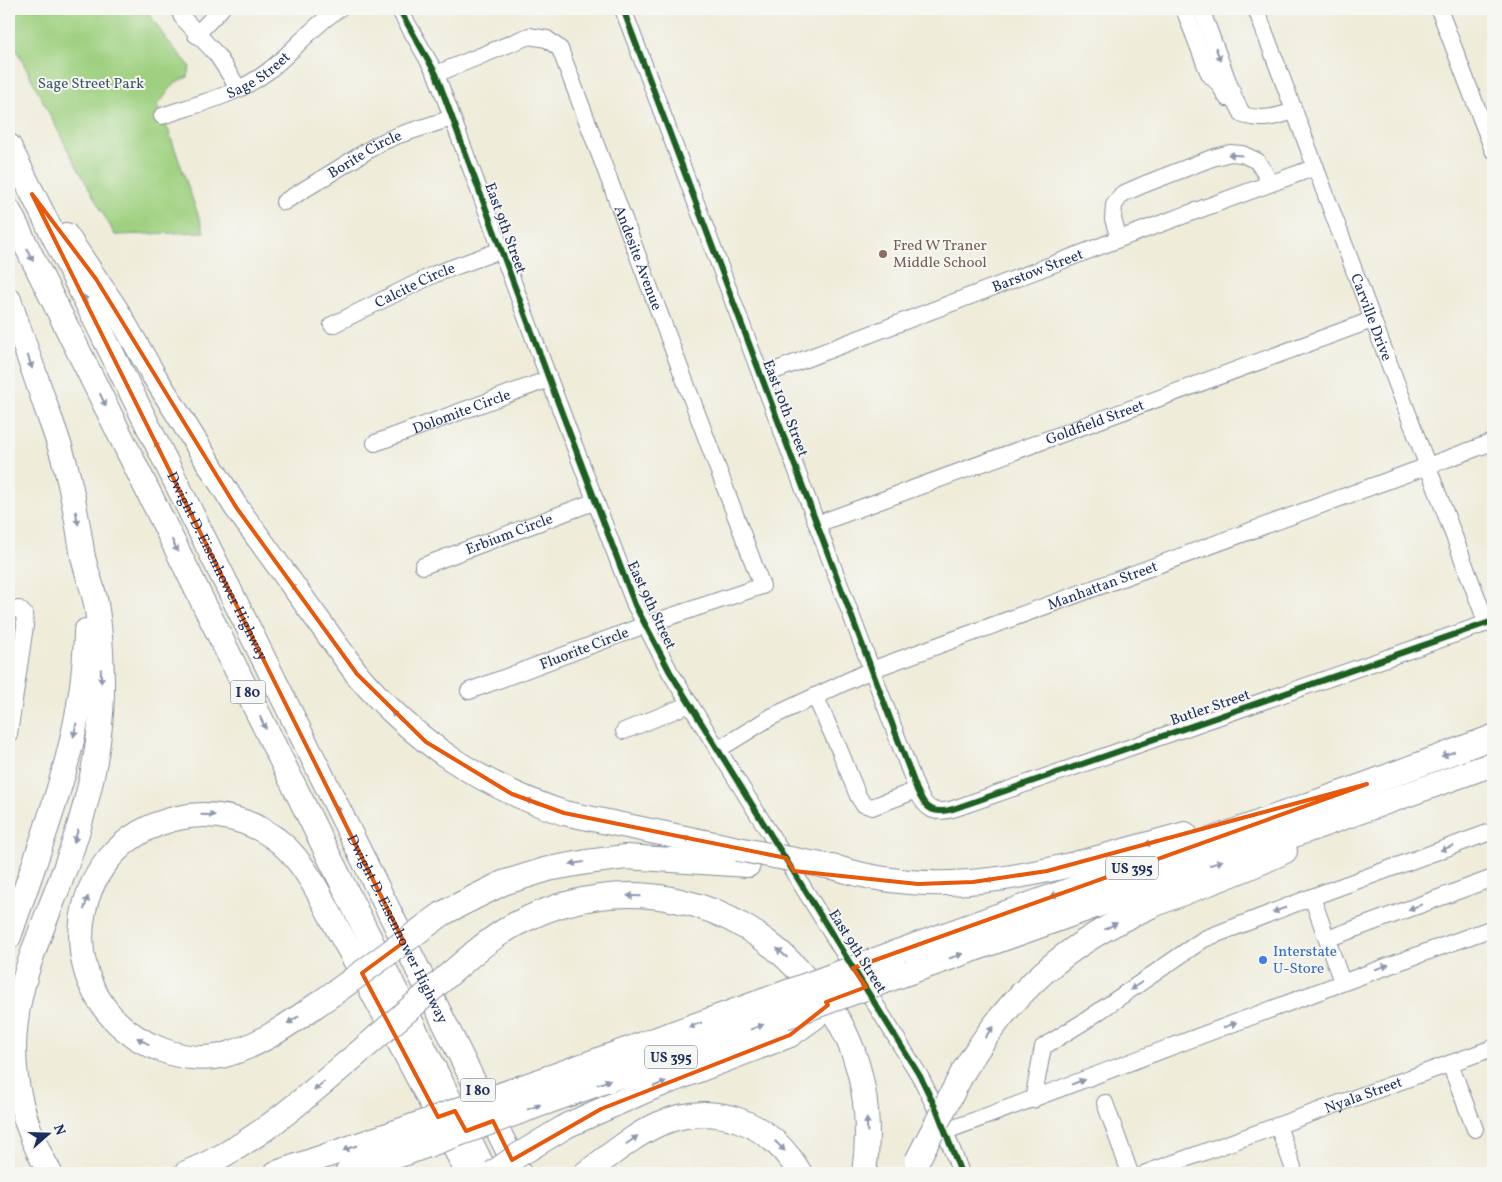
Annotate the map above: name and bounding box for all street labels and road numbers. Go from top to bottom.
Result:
street label: Sage Street [223,48,296,105]
street label: Borite Circle [324,126,405,184]
street label: East 9th Street [478,180,531,277]
street label: Andesite Avenue [608,203,666,314]
street label: Barstow Street [989,245,1087,299]
street label: Calcite Circle [372,259,458,314]
street label: Carville Drive [1344,271,1396,364]
street label: East 10th Street [756,357,813,460]
street label: Dolomite Circle [410,385,514,440]
street label: Goldfield Street [1043,396,1148,451]
street label: Dwight D. Eisenhower Highway [160,469,272,665]
street label: Erbium Circle [463,509,556,561]
street label: Manhattan Street [1045,557,1161,616]
street label: East 9th Street [621,558,680,653]
street label: Fluorite Circle [537,623,632,676]
road number: I 80 [230,680,266,704]
street label: Butler Street [1168,685,1253,732]
street label: Dwight D. Eisenhower Highway [341,831,452,1028]
road number: US 395 [1106,856,1158,880]
street label: East 9th Street [823,906,891,998]
road number: US 395 [645,1046,697,1068]
street label: Nyala Street [1322,1072,1406,1120]
road number: I 80 [460,1078,496,1102]

